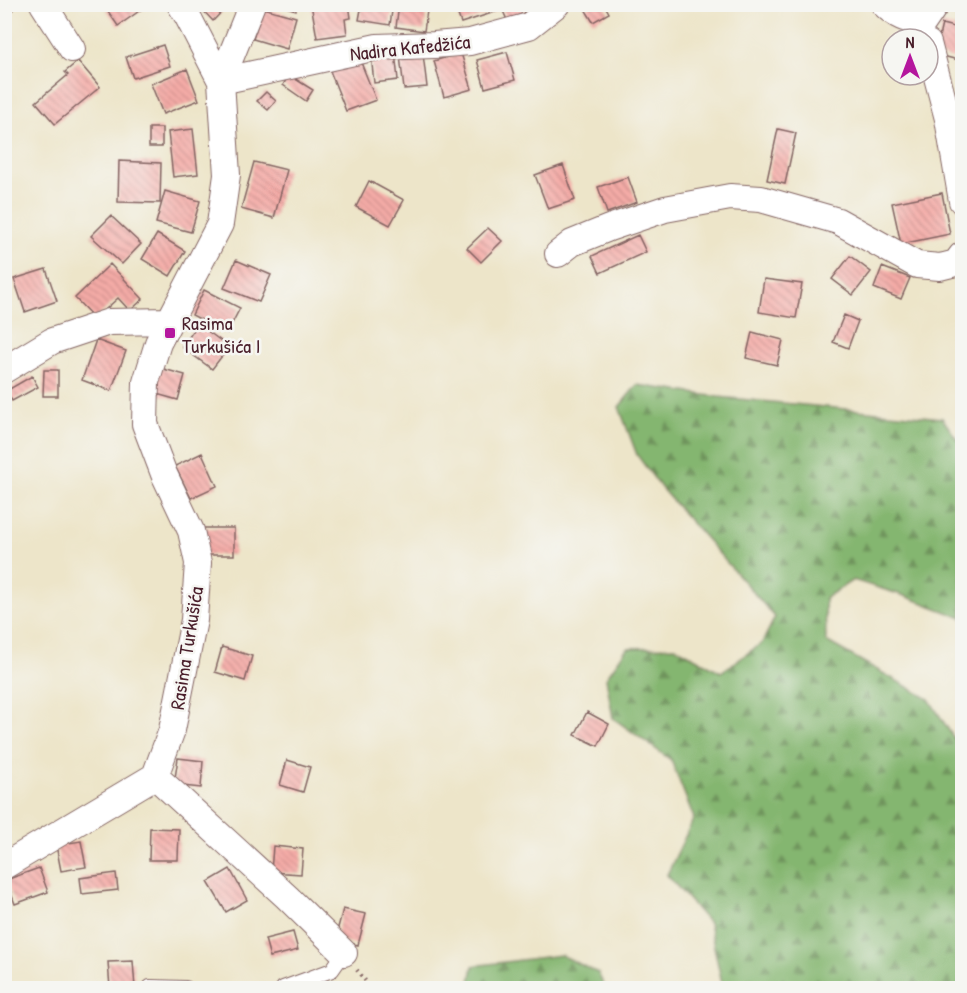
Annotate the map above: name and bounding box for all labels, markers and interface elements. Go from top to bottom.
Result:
street label: Nadira Kafedžića [349,27,472,67]
north arrow [880,27,940,87]
text: N [906,31,915,53]
place label: Rasima Turkušića I [182,309,260,359]
marker: Rasima Turkušića I [163,326,177,340]
street label: Rasima Turkušića [163,584,209,711]

